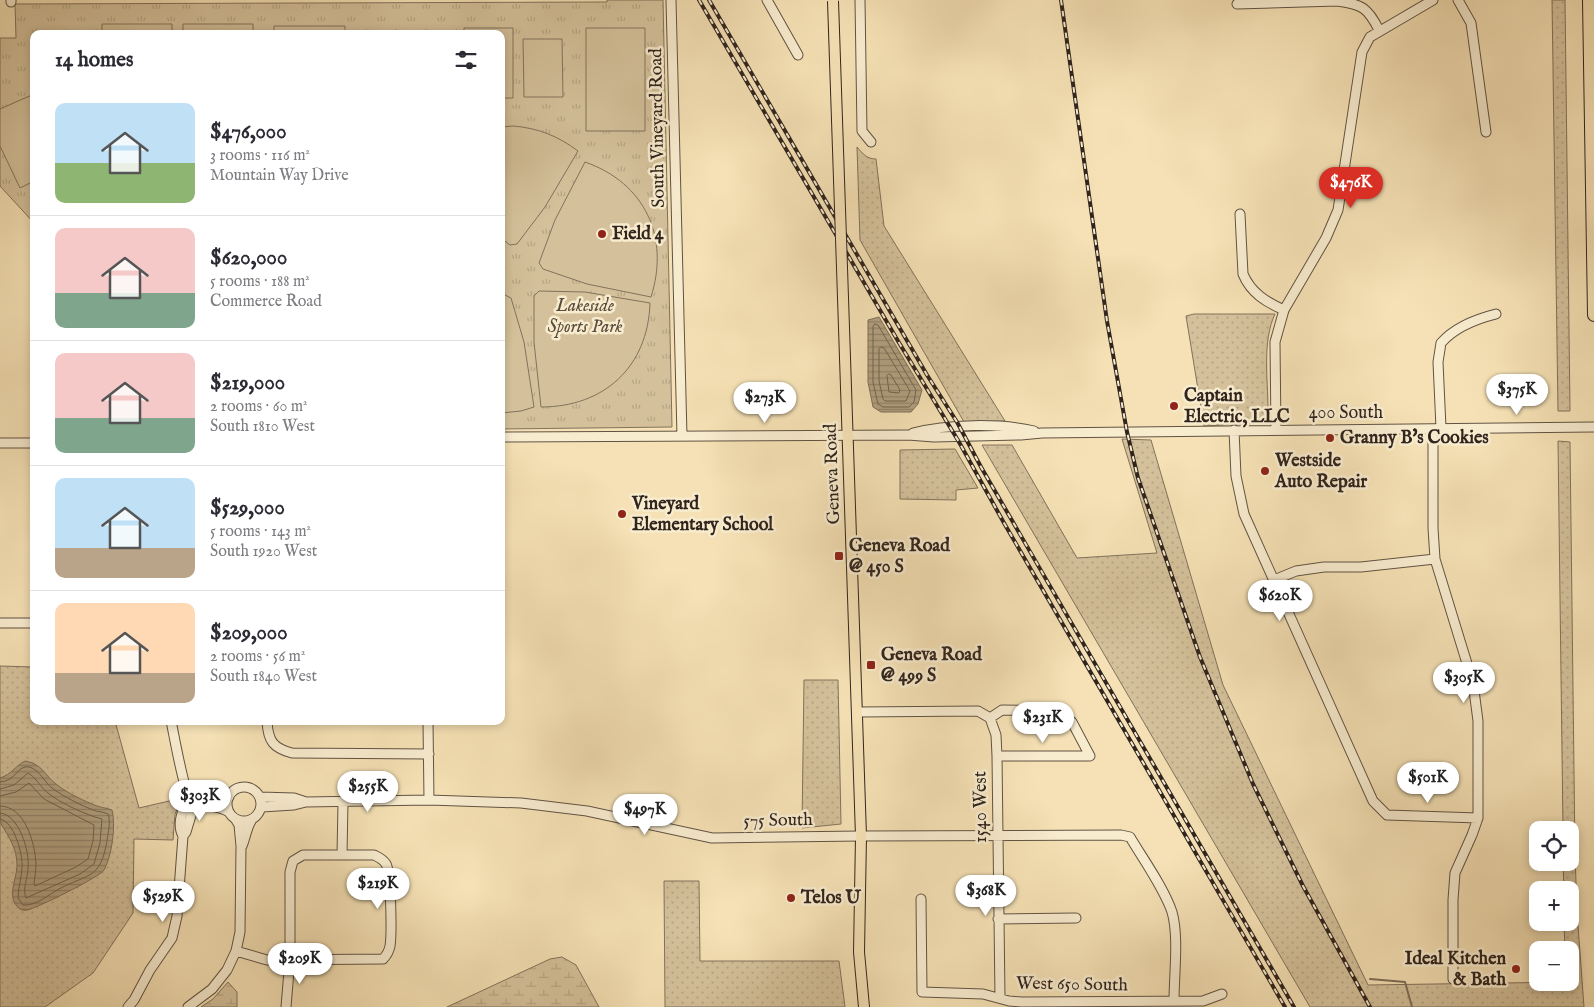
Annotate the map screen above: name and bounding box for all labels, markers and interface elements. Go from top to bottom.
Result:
icon: filters [452,46,480,74]
text: 14 homes [55,47,133,74]
street label: South Vineyard Road [645,48,671,208]
text: $476,000 [210,119,287,146]
icon: home [95,123,155,183]
text: 3 rooms · 116 m² [210,146,310,166]
text: Mountain Way Drive [210,166,349,186]
pin: $476K [1316,166,1386,209]
text: $476K [1330,173,1372,193]
place label: Field 4 [612,223,665,246]
marker: Field 4 [596,228,608,240]
text: $620,000 [210,245,287,272]
icon: home [95,248,155,308]
text: 5 rooms · 188 m² [210,272,310,292]
text: Commerce Road [210,292,322,312]
park label: Lakeside Sports Park [548,295,623,339]
text: $219,000 [210,370,285,397]
icon: home [95,373,155,433]
pin: $375K [1482,374,1552,416]
text: $375K [1497,380,1537,400]
pin: $273K [730,382,800,424]
place label: Captain Electric, LLC [1184,385,1290,429]
text: $273K [744,388,786,408]
text: 2 rooms · 60 m² [210,397,308,417]
marker: Captain Electric, LLC [1168,400,1180,412]
street label: 400 South [1309,402,1384,425]
text: South 1810 West [210,417,315,437]
street label: Geneva Road [820,423,846,525]
place label: Granny B's Cookies [1340,427,1489,450]
marker: Granny B's Cookies [1324,432,1336,444]
place label: Westside Auto Repair [1274,450,1367,494]
marker: Westside Auto Repair [1259,465,1271,477]
place label: Vineyard Elementary School [631,493,774,537]
text: $529,000 [210,495,285,522]
icon: home [95,498,155,558]
marker: Vineyard Elementary School [616,508,628,520]
text: 5 rooms · 143 m² [210,522,311,542]
place label: Geneva Road @ 450 S [849,535,950,579]
text: South 1920 West [210,542,317,562]
marker: Geneva Road @ 450 S [833,550,845,562]
pin: $620K [1245,580,1315,622]
text: $620K [1259,586,1301,606]
text: $209,000 [210,620,288,647]
icon: home [95,623,155,683]
place label: Geneva Road @ 499 S [881,644,982,688]
text: 2 rooms · 56 m² [210,647,305,667]
marker: Geneva Road @ 499 S [865,659,877,671]
pin: $305K [1429,662,1499,704]
text: South 1840 West [210,667,317,687]
text: $305K [1444,668,1484,688]
pin: $231K [1008,702,1078,744]
text: $231K [1023,708,1063,728]
pin: $501K [1393,762,1463,804]
text: $501K [1408,768,1448,788]
pin: $255K [333,770,403,813]
street label: 1540 West [970,771,993,843]
text: $255K [348,777,388,797]
pin: $303K [165,780,235,822]
text: $303K [180,786,220,806]
pin: $497K [610,794,680,836]
text: $497K [624,800,666,820]
street label: 575 South [743,809,813,833]
map controls [1529,821,1579,991]
button: locate [1529,821,1579,871]
pin: $219K [343,868,413,910]
text: $219K [358,874,398,894]
pin: $368K [951,874,1021,917]
pin: $529K [128,880,198,923]
text: $368K [966,881,1006,901]
button: + [1529,881,1579,931]
text: $529K [143,887,183,907]
place label: Telos U [800,887,862,910]
marker: Telos U [785,892,797,904]
button: − [1529,941,1579,991]
pin: $209K [265,942,335,985]
place label: Ideal Kitchen & Bath [1405,948,1506,992]
text: $209K [279,949,321,969]
marker: Ideal Kitchen & Bath [1510,963,1522,975]
street label: West 650 South [1016,973,1128,997]

